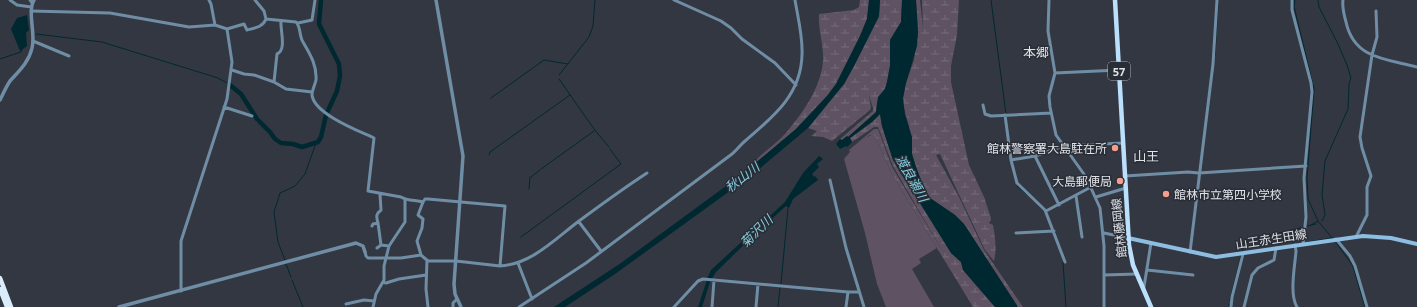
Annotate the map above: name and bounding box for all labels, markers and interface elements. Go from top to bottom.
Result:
district label: 本郷 [1023,43,1049,61]
road number: 57 [1108,62,1130,80]
place label: 館林警察署大島駐在所 [987,140,1107,157]
marker: 館林警察署大島駐在所 [1110,143,1120,153]
district label: 山王 [1133,147,1159,165]
water label: 渡良瀬川 [892,151,933,207]
water label: 秋山川 [721,157,764,196]
place label: 大島郵便局 [1052,173,1112,190]
marker: 大島郵便局 [1115,176,1125,186]
place label: 館林市立第四小学校 [1174,186,1282,203]
marker: 館林市立第四小学校 [1161,189,1171,199]
street label: 館林藤岡線 [1107,197,1131,259]
water label: 菊沢川 [736,210,778,251]
street label: 山王赤生田線 [1234,225,1308,253]

